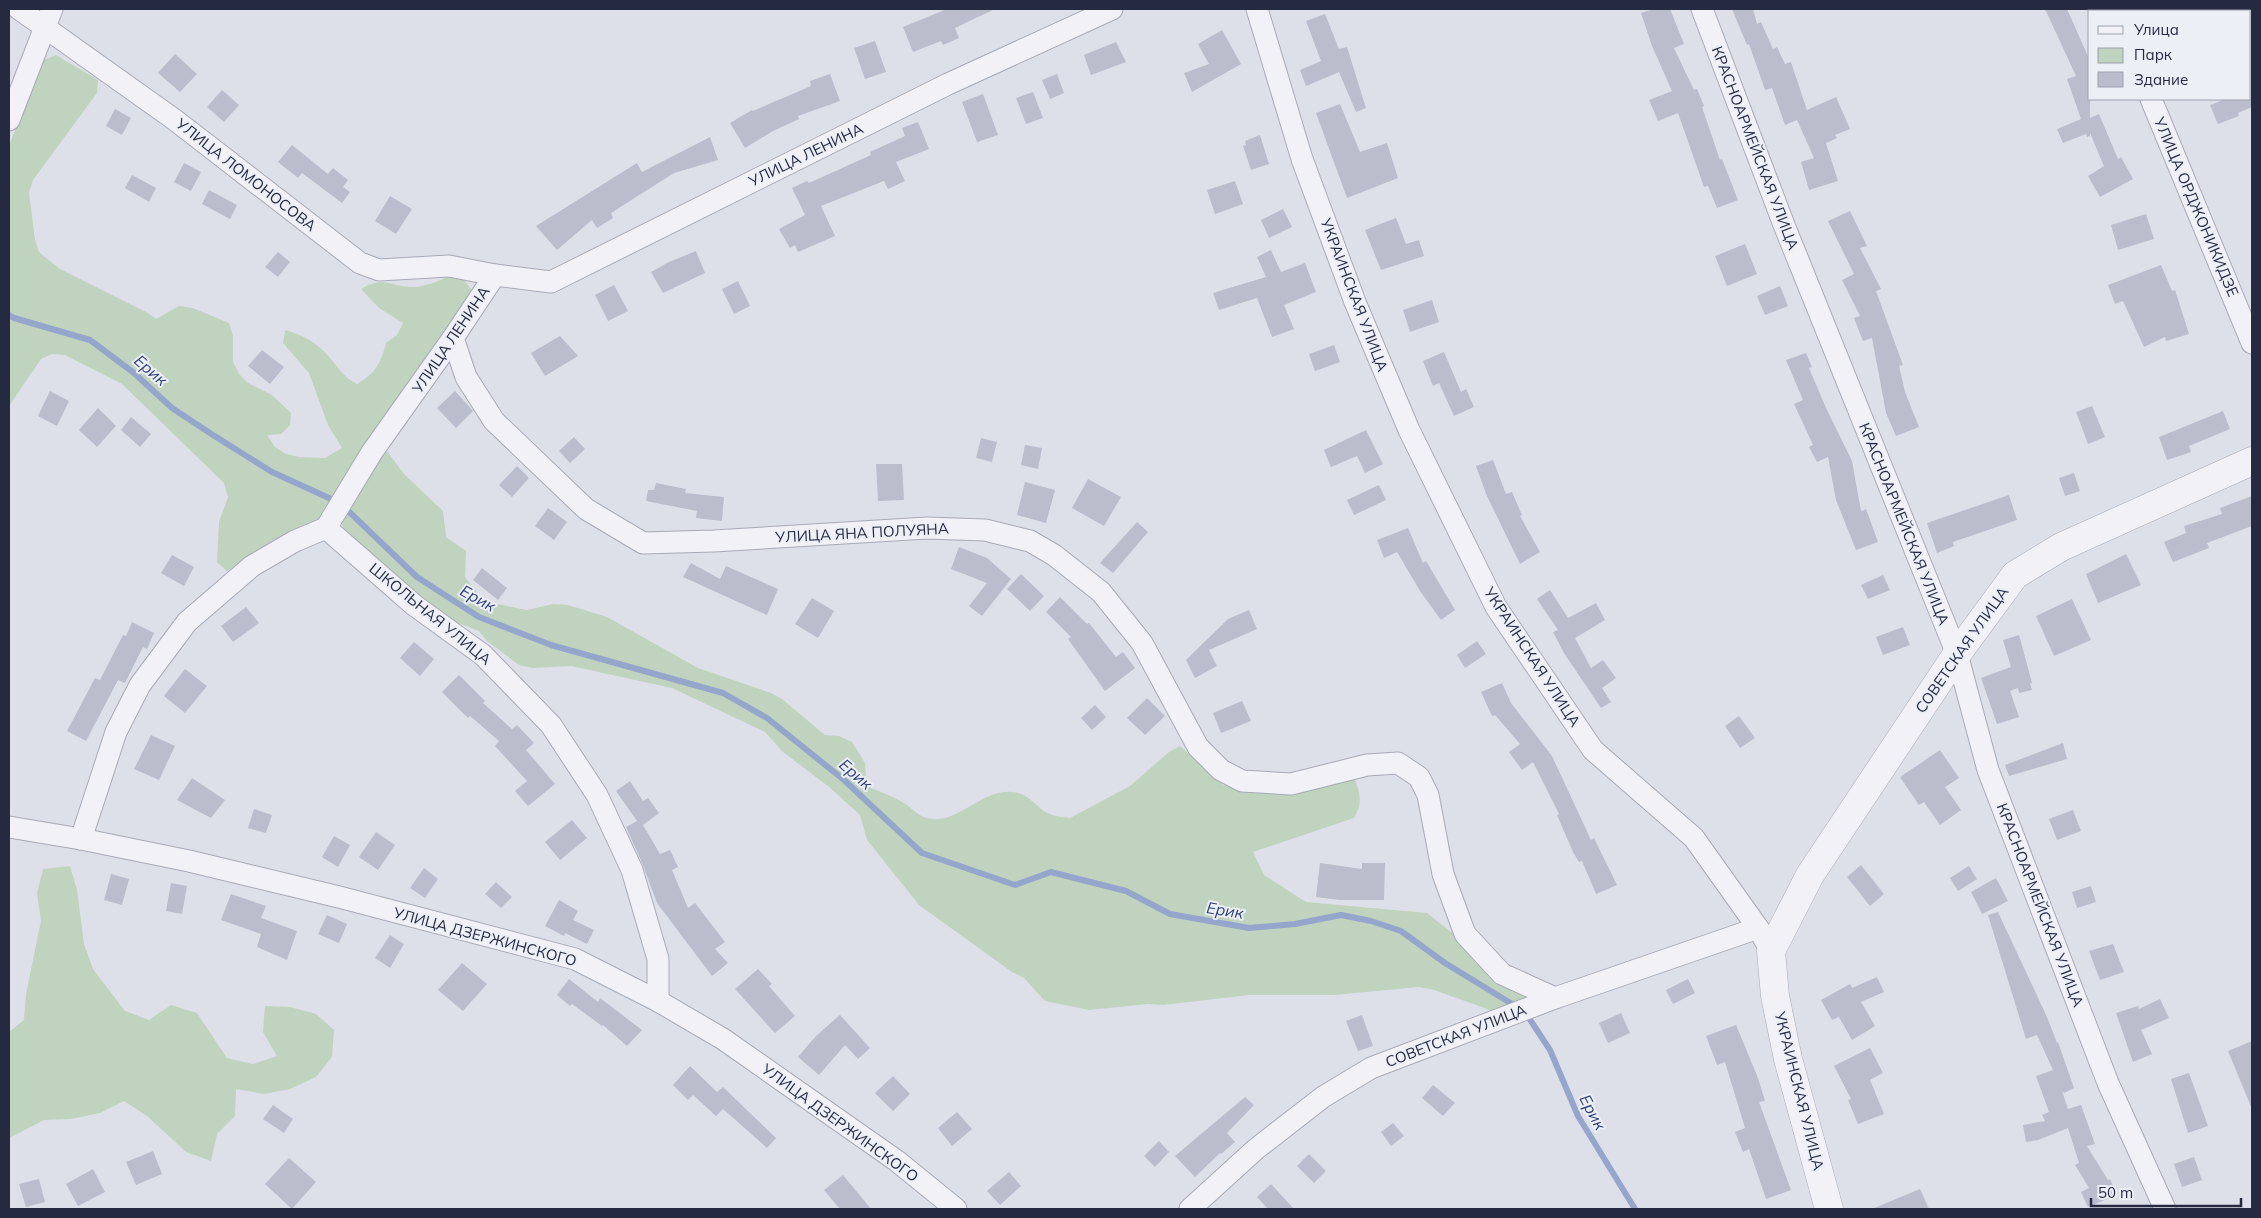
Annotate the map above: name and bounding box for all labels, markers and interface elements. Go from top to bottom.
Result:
legend [2088,10,2251,100]
text: Улица [2133,20,2179,39]
street label: КРАСНОАРМЕЙСКАЯ УЛИЦА [1708,43,1803,252]
text: Парк [2134,45,2173,64]
text: Здание [2134,70,2188,89]
street label: УЛИЦА ЛОМОНОСОВА [172,113,320,235]
street label: УЛИЦА ОРДЖОНИКИДЗЕ [2150,113,2243,300]
street label: УЛИЦА ЛЕНИНА [745,119,866,191]
street label: УКРАИНСКАЯ УЛИЦА [1316,214,1393,374]
street label: УЛИЦА ЛЕНИНА [407,283,493,398]
water label: Ерик [130,350,172,390]
street label: КРАСНОАРМЕЙСКАЯ УЛИЦА [1855,420,1954,628]
street label: УЛИЦА ЯНА ПОЛУЯНА [774,518,949,547]
street label: ШКОЛЬНАЯ УЛИЦА [365,559,495,669]
water label: Ерик [457,580,500,616]
street label: УКРАИНСКАЯ УЛИЦА [1480,582,1585,730]
street label: СОВЕТСКАЯ УЛИЦА [1911,583,2012,716]
water label: Ерик [835,754,877,794]
street label: КРАСНОАРМЕЙСКАЯ УЛИЦА [1993,800,2088,1009]
water label: Ерик [1205,897,1245,923]
street label: УЛИЦА ДЗЕРЖИНСКОГО [390,903,579,970]
street label: СОВЕТСКАЯ УЛИЦА [1383,1000,1529,1071]
street label: УКРАИНСКАЯ УЛИЦА [1770,1009,1828,1172]
street label: УЛИЦА ДЗЕРЖИНСКОГО [757,1059,922,1186]
water label: Ерик [1575,1091,1611,1134]
scale bar [2091,1176,2241,1208]
text: 50 m [2098,1183,2133,1202]

